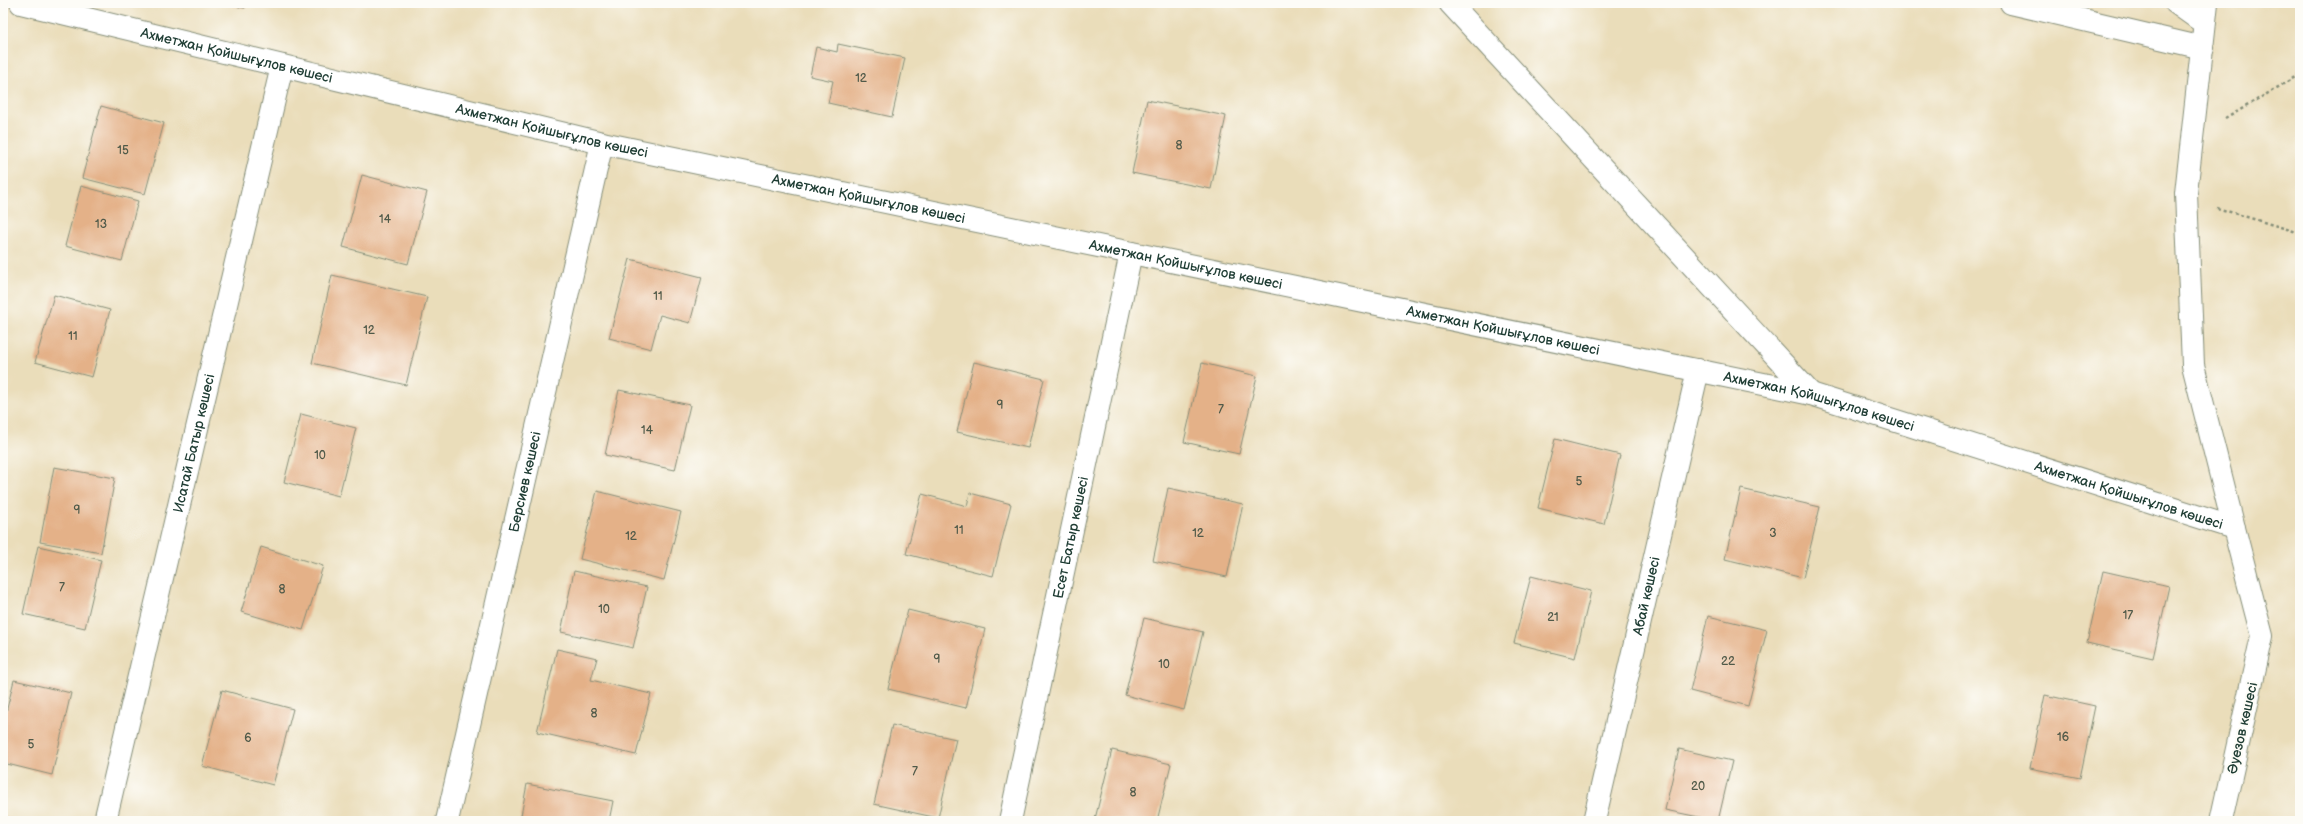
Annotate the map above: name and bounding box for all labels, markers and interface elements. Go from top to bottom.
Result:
street label: Ахметжан Қойшығұлов көшесі [138,24,334,87]
house number: 12 [855,71,867,86]
street label: Ахметжан Қойшығұлов көшесі [453,100,649,161]
house number: 8 [1176,138,1183,153]
house number: 15 [117,143,129,158]
street label: Ахметжан Қойшығұлов көшесі [769,170,967,227]
house number: 14 [379,212,392,227]
house number: 13 [95,217,107,232]
street label: Ахметжан Қойшығұлов көшесі [1087,236,1284,293]
house number: 11 [653,289,663,304]
street label: Ахметжан Қойшығұлов көшесі [1404,302,1601,359]
house number: 12 [363,323,375,338]
house number: 11 [68,329,78,344]
street label: Ахметжан Қойшығұлов көшесі [1721,368,1916,435]
street label: Исатай Батыр көшесі [170,372,219,514]
house number: 9 [997,398,1004,413]
house number: 7 [1218,402,1224,417]
house number: 14 [641,423,654,438]
street label: Берсиев көшесі [505,430,545,534]
house number: 10 [314,448,326,463]
street label: Ахметжан Қойшығұлов көшесі [2031,457,2225,533]
house number: 5 [1576,474,1583,489]
street label: Есет Батыр көшесі [1050,475,1092,600]
house number: 9 [74,503,81,518]
house number: 11 [954,523,964,538]
house number: 12 [1192,526,1204,541]
house number: 3 [1769,526,1777,541]
house number: 12 [625,529,637,544]
street label: Абай көшесі [1629,555,1664,638]
house number: 7 [59,580,65,595]
house number: 8 [279,582,286,597]
house number: 10 [598,602,610,617]
house number: 17 [2123,608,2133,623]
house number: 21 [1547,610,1559,625]
house number: 9 [934,652,941,667]
house number: 22 [1721,654,1735,669]
house number: 10 [1158,657,1170,672]
street label: Әуезов көшесі [2224,681,2261,776]
house number: 8 [591,706,598,721]
house number: 16 [2057,730,2069,745]
house number: 6 [244,731,252,746]
house number: 5 [28,737,35,752]
house number: 7 [912,764,918,779]
house number: 20 [1691,779,1705,794]
house number: 8 [1130,785,1137,800]

